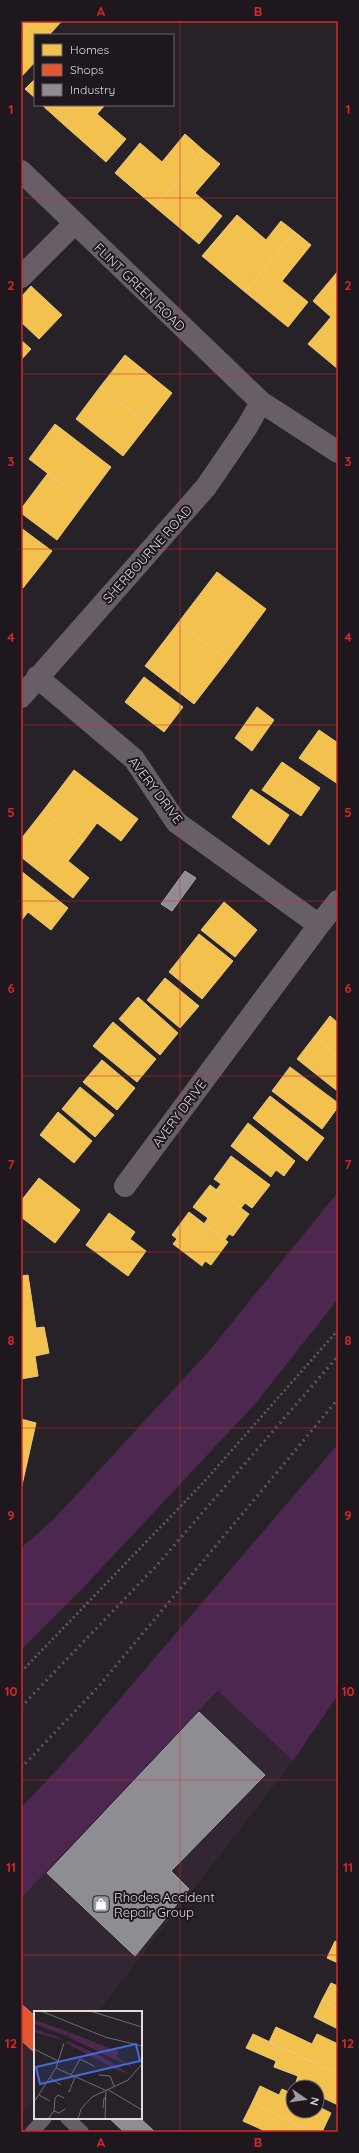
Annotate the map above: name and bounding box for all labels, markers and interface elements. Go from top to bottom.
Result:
text: A [97,3,106,19]
text: B [254,3,262,19]
legend [34,34,174,106]
text: Homes [70,42,110,57]
text: Shops [70,62,104,77]
text: Industry [70,82,115,97]
text: 1 [8,101,14,117]
text: 1 [345,101,351,117]
street label: FLINT GREEN ROAD [91,240,189,334]
text: 2 [7,277,15,293]
text: 2 [344,277,352,293]
text: 3 [8,453,15,469]
text: 3 [345,453,352,469]
street label: SHERBOURNE ROAD [99,502,195,606]
text: 4 [7,629,15,645]
text: 4 [344,629,352,645]
street label: AVERY DRIVE [126,753,186,827]
text: 5 [7,804,15,820]
text: 5 [344,804,352,820]
text: 6 [7,980,15,996]
text: 6 [344,980,352,996]
street label: AVERY DRIVE [149,1076,209,1150]
text: 7 [7,1156,15,1172]
text: 7 [344,1156,352,1172]
text: 8 [7,1332,15,1348]
text: 8 [344,1332,352,1348]
text: 9 [7,1507,15,1523]
text: 9 [344,1507,352,1523]
text: 10 [4,1683,18,1699]
text: 10 [341,1683,355,1699]
text: 11 [6,1859,16,1875]
text: 11 [343,1859,353,1875]
place label: Rhodes Accident Repair Group [114,1889,215,1920]
shop icon: Rhodes Accident Repair Group [91,1894,111,1914]
inset map [34,2011,142,2119]
text: 12 [5,2035,17,2051]
text: 12 [342,2035,354,2051]
north arrow [285,2079,325,2119]
text: N [307,2096,322,2107]
text: A [97,2134,106,2150]
text: B [254,2134,262,2150]

